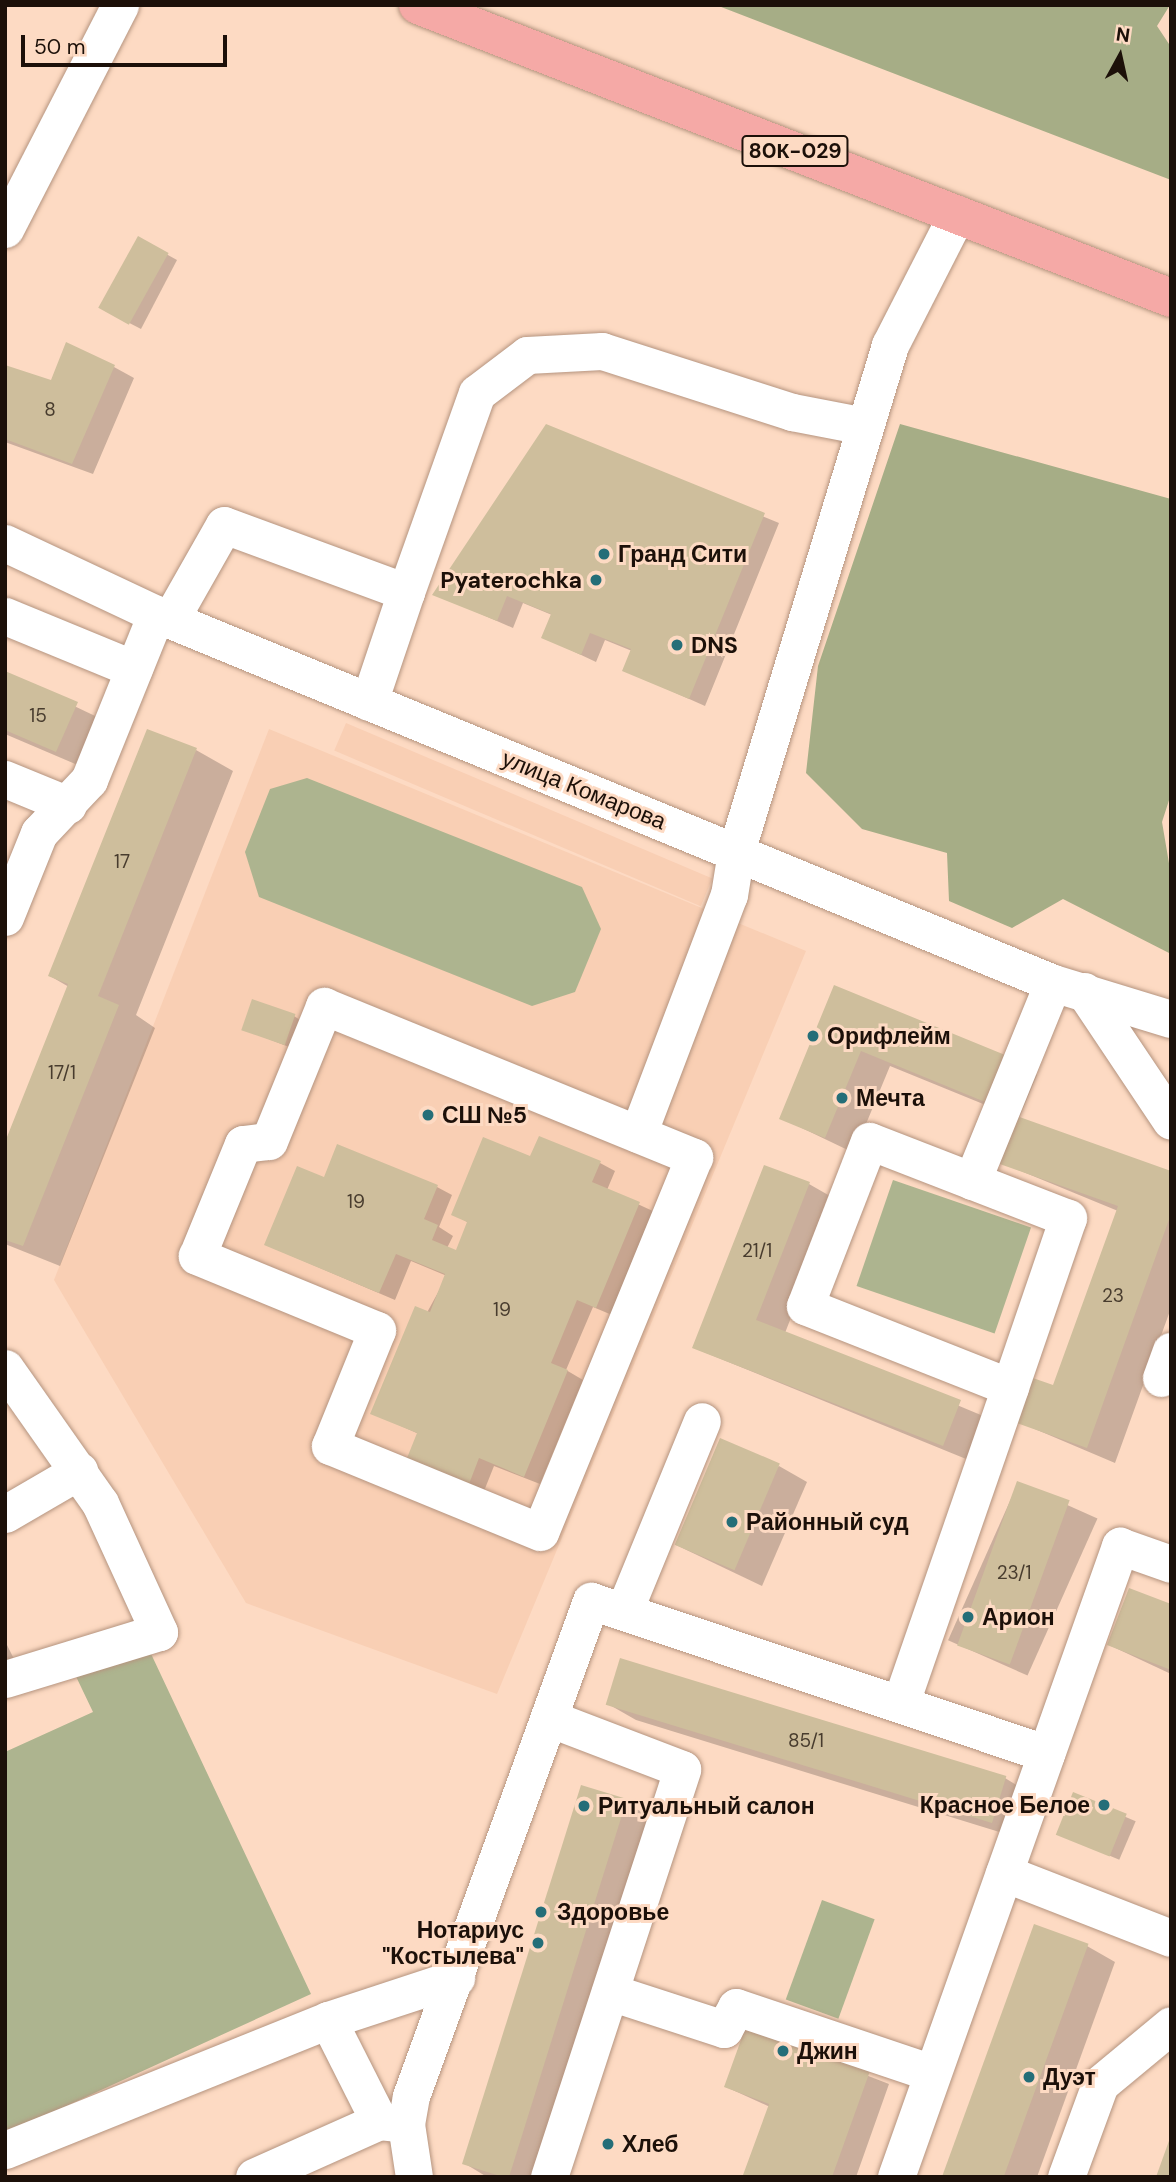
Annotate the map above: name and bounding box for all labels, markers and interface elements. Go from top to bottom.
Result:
scale bar [24,21,231,65]
north arrow [1085,21,1155,91]
text: N [1114,21,1132,48]
text: 50 m [34,33,85,61]
road number: 80К-029 [741,134,849,168]
house number: 8 [44,399,56,421]
place label: Гранд Сити [618,540,747,568]
marker: Гранд Сити [596,546,612,562]
place label: Pyaterochka [440,566,582,594]
marker: Pyaterochka [588,572,604,588]
place label: DNS [691,631,738,659]
marker: DNS [669,637,685,653]
house number: 15 [29,705,47,727]
street label: улица Комарова [498,745,670,835]
house number: 17 [114,851,130,873]
place label: Орифлейм [827,1022,951,1050]
marker: Орифлейм [805,1028,821,1044]
house number: 17/1 [48,1062,76,1084]
place label: Мечта [856,1084,925,1112]
marker: Мечта [834,1090,850,1106]
place label: СШ №5 [442,1101,527,1129]
marker: СШ №5 [420,1107,436,1123]
house number: 19 [347,1191,365,1213]
house number: 21/1 [742,1240,772,1262]
house number: 23 [1102,1285,1124,1307]
house number: 19 [493,1299,511,1321]
place label: Районный суд [746,1508,909,1536]
marker: Районный суд [724,1514,740,1530]
house number: 23/1 [997,1562,1031,1584]
place label: Арион [982,1603,1055,1631]
marker: Арион [960,1609,976,1625]
house number: 85/1 [788,1730,824,1752]
place label: Красное Белое [920,1791,1090,1819]
place label: Ритуальный салон [598,1792,815,1820]
marker: Красное Белое [1096,1797,1112,1813]
marker: Ритуальный салон [576,1798,592,1814]
place label: Здоровье [557,1898,669,1926]
marker: Здоровье [531,1902,551,1922]
place label: Нотариус "Костылева" [382,1916,524,1970]
marker: Нотариус "Костылева" [530,1935,546,1951]
place label: Джин [797,2037,858,2065]
marker: Джин [775,2043,791,2059]
place label: Дуэт [1043,2063,1096,2091]
marker: Дуэт [1021,2069,1037,2085]
place label: Хлеб [622,2130,678,2158]
marker: Хлеб [600,2136,616,2152]

